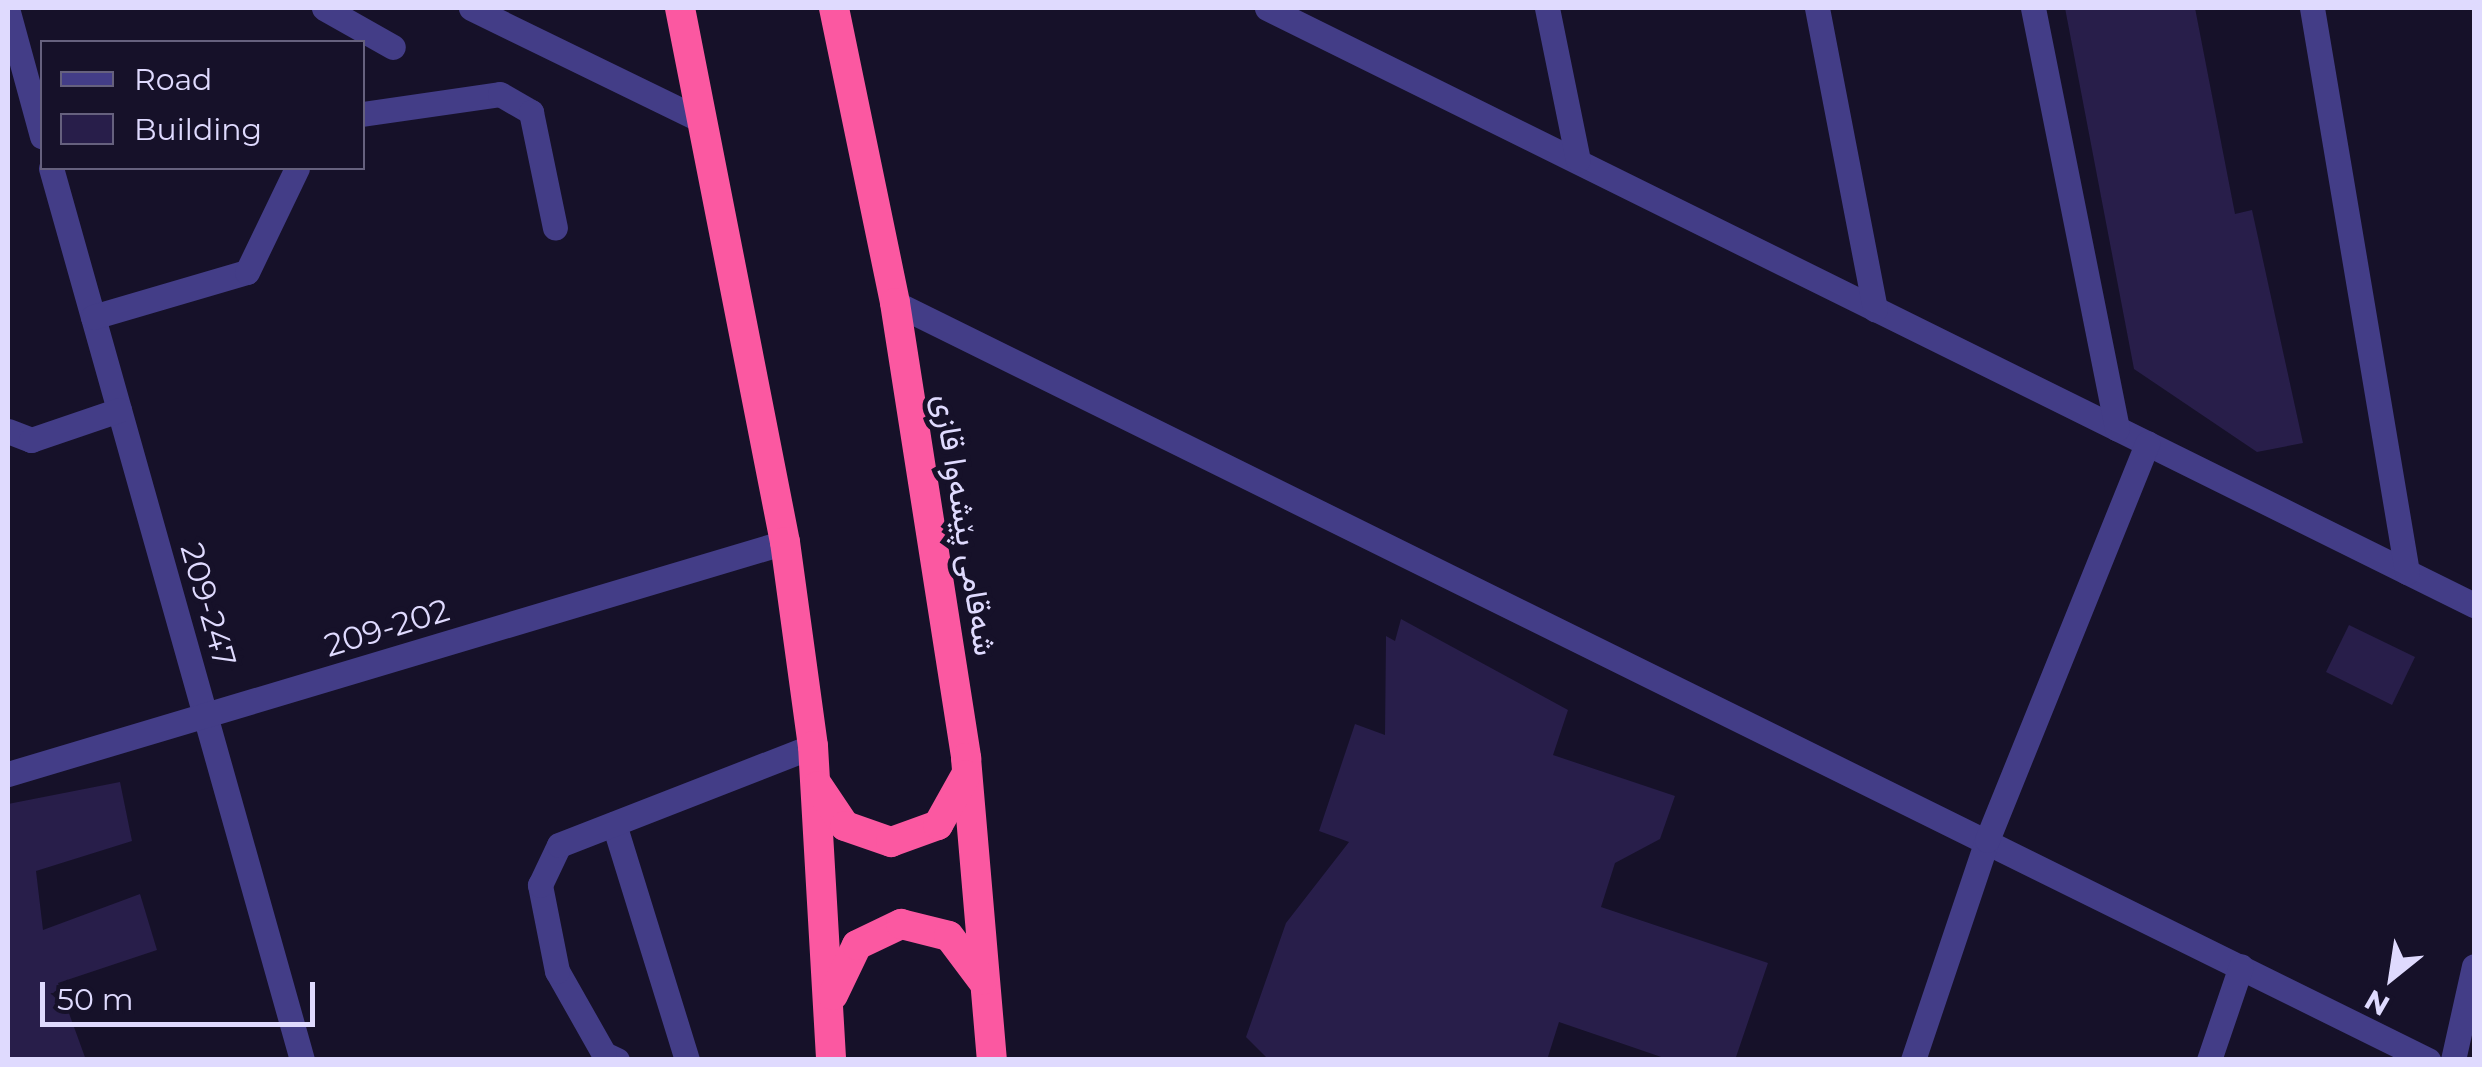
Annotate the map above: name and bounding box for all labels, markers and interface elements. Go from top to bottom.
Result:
legend [40,40,365,170]
text: Road [134,61,212,98]
text: Building [134,111,262,148]
street label: شەقامی پێشەوا قازی [925,391,1005,659]
street label: 209-247 [172,539,244,671]
street label: 209-202 [320,591,454,665]
north arrow [2342,927,2442,1027]
scale bar [45,962,320,1024]
text: 50 m [57,981,134,1018]
text: N [2359,983,2395,1023]

